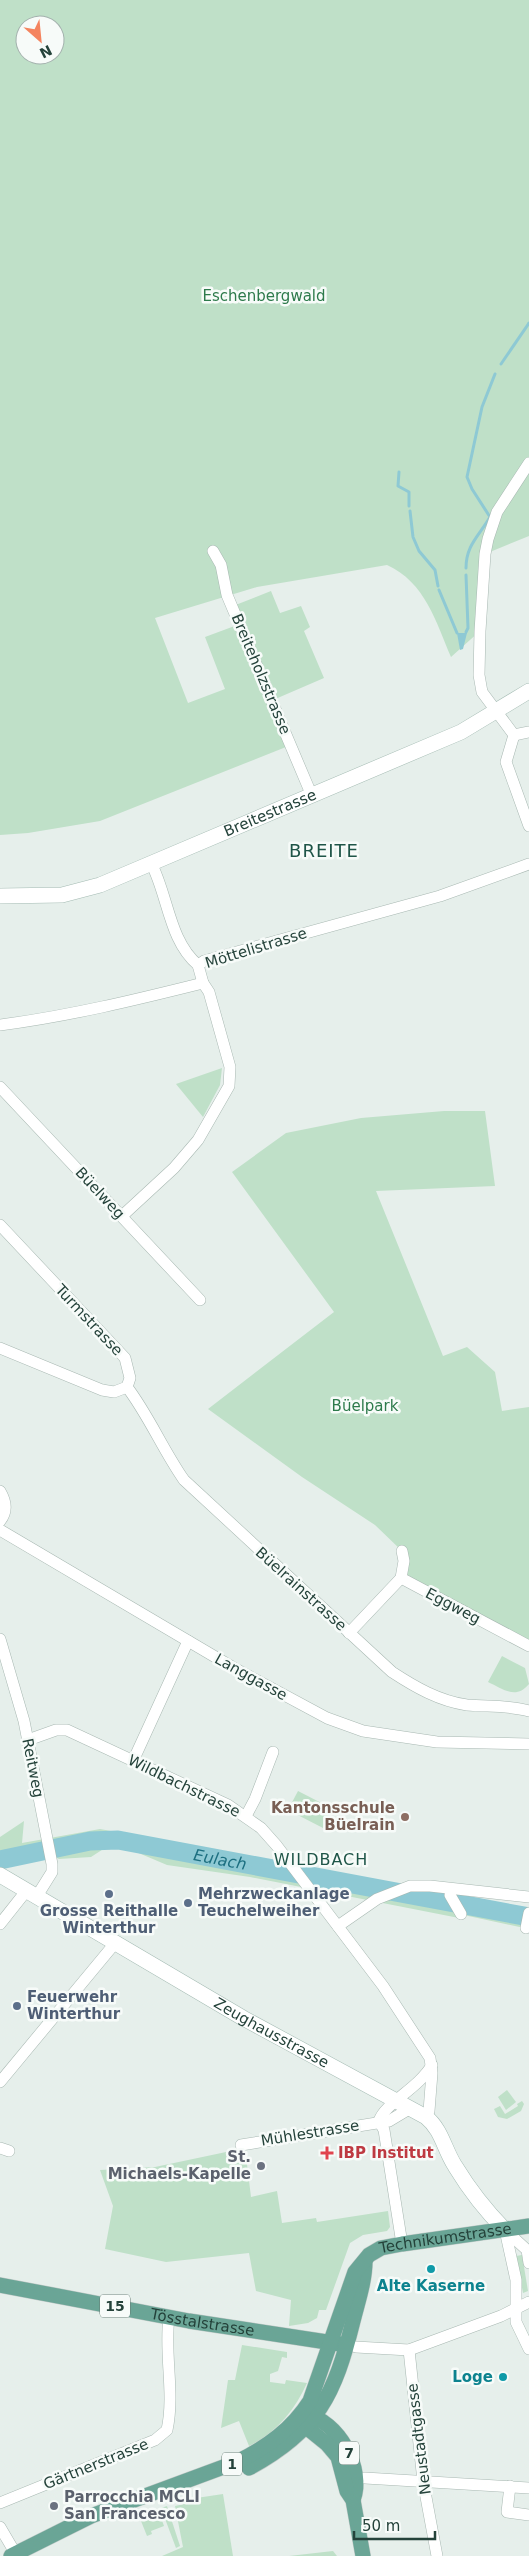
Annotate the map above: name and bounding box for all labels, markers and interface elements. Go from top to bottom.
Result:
north arrow [15,15,65,65]
text: N [37,42,55,61]
park label: Eschenbergwald [202,287,326,305]
street label: Breiteholzstrasse [227,611,295,737]
street label: Breitestrasse [221,785,319,840]
district label: BREITE [289,840,359,861]
street label: Möttelistrasse [203,924,309,972]
street label: Büelweg [72,1163,128,1223]
street label: Turmstrasse [51,1280,127,1359]
park label: Büelpark [332,1397,399,1415]
street label: Büelrainstrasse [252,1543,350,1635]
street label: Eggweg [422,1584,484,1628]
street label: Langgasse [212,1650,290,1704]
street label: Reitweg [18,1737,48,1799]
street label: Wildbachstrasse [125,1751,243,1821]
place label: Kantonsschule Büelrain [271,1799,395,1834]
marker: Kantonsschule Büelrain [399,1811,411,1823]
water label: Eulach [192,1845,248,1873]
district label: WILDBACH [274,1850,368,1869]
place label: Mehrzweckanlage Teuchelweiher [198,1885,350,1920]
marker: Grosse Reithalle Winterthur [103,1888,115,1900]
marker: Mehrzweckanlage Teuchelweiher [182,1897,194,1909]
place label: Grosse Reithalle Winterthur [40,1902,178,1937]
place label: Feuerwehr Winterthur [27,1988,121,2023]
street label: Zeughausstrasse [211,1994,332,2072]
marker: Feuerwehr Winterthur [11,2000,23,2012]
street label: Mühlestrasse [260,2116,360,2150]
place label: IBP Institut [338,2144,434,2162]
marker: IBP Institut [320,2146,334,2160]
place label: St. Michaels-Kapelle [108,2148,251,2183]
marker: St. Michaels-Kapelle [255,2160,267,2172]
street label: Technikumstrasse [377,2220,513,2257]
marker: Alte Kaserne [425,2263,437,2275]
place label: Alte Kaserne [377,2277,485,2295]
road number: 15 [100,2294,130,2318]
street label: Tösstalstrasse [148,2305,256,2340]
place label: Loge [452,2368,493,2386]
marker: Loge [497,2371,509,2383]
street label: Neustadtgasse [403,2382,435,2496]
street label: Gärtnerstrasse [41,2435,151,2493]
road number: 7 [339,2442,359,2464]
road number: 1 [222,2452,242,2476]
place label: Parrocchia MCLI San Francesco [64,2488,200,2523]
marker: Parrocchia MCLI San Francesco [48,2500,60,2512]
scale bar [354,2508,435,2540]
text: 50 m [362,2517,400,2535]

